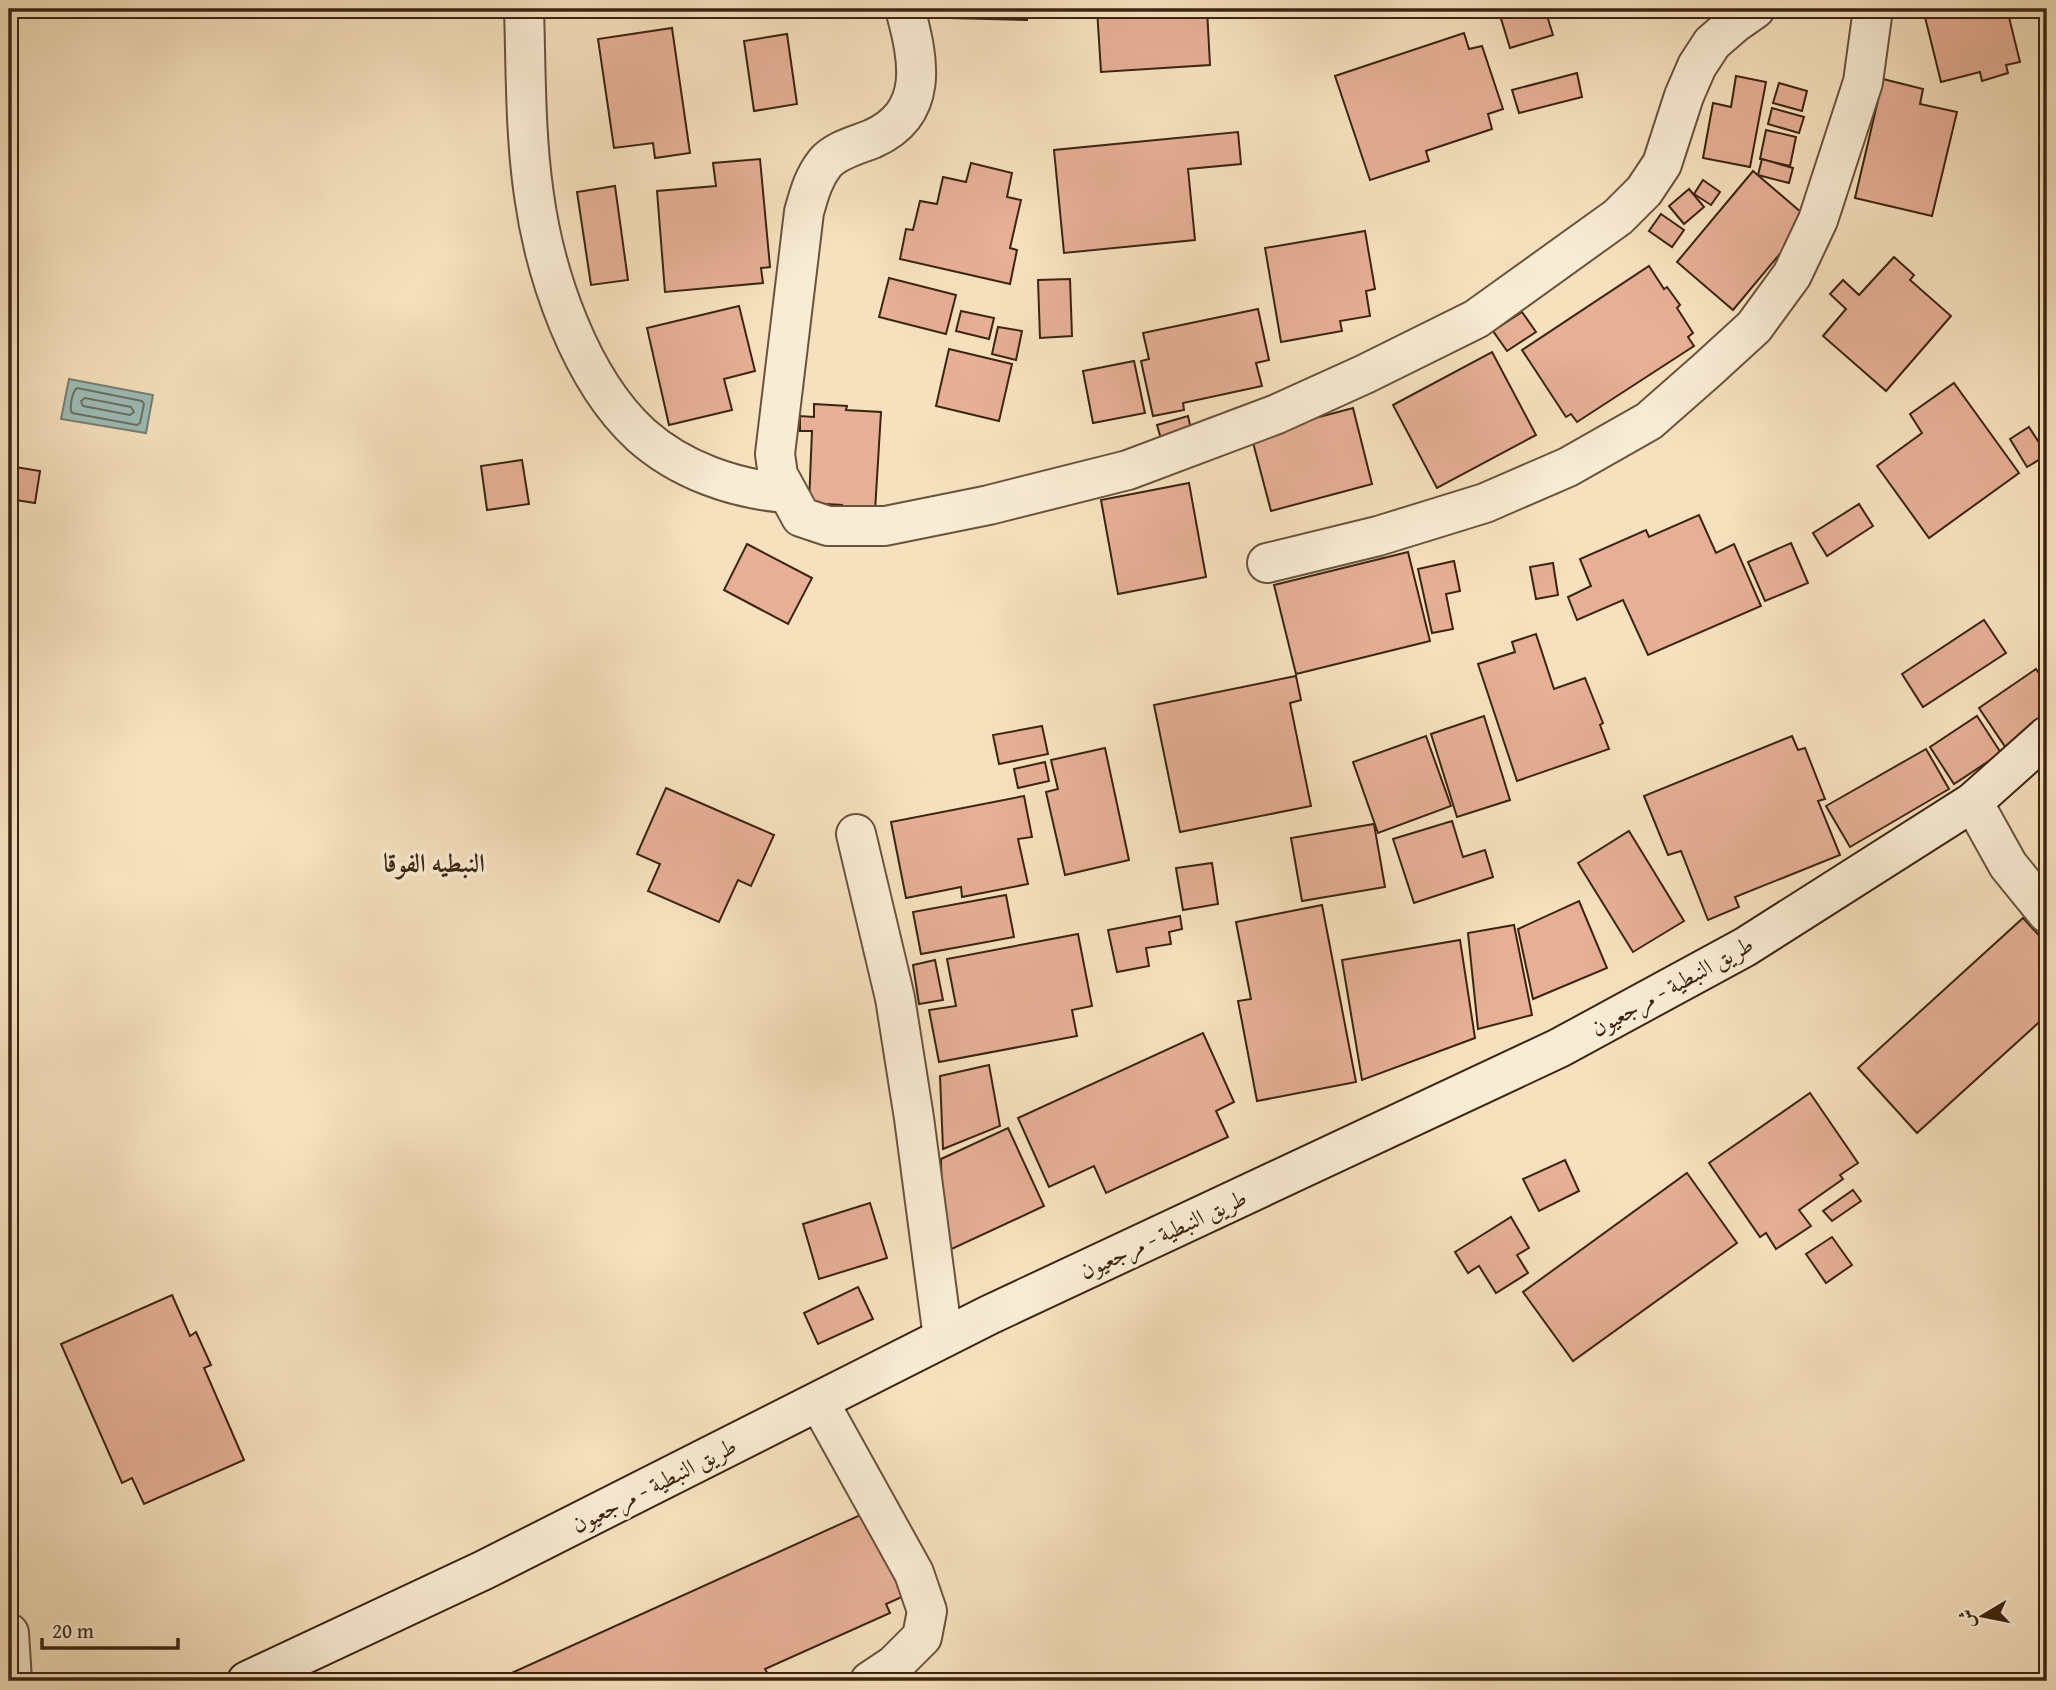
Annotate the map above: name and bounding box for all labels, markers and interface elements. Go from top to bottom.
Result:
district label: النبطيه الفوقا [383,843,485,882]
street label: طريق النبطية - مرجعيون [1584,927,1759,1044]
street label: طريق النبطية - مرجعيون [1074,1180,1252,1287]
street label: طريق النبطية - مرجعيون [565,1429,742,1540]
north arrow [1948,1582,2018,1652]
scale bar [42,1606,178,1650]
text: ش [1951,1607,1982,1631]
text: 20 m [52,1615,94,1646]

